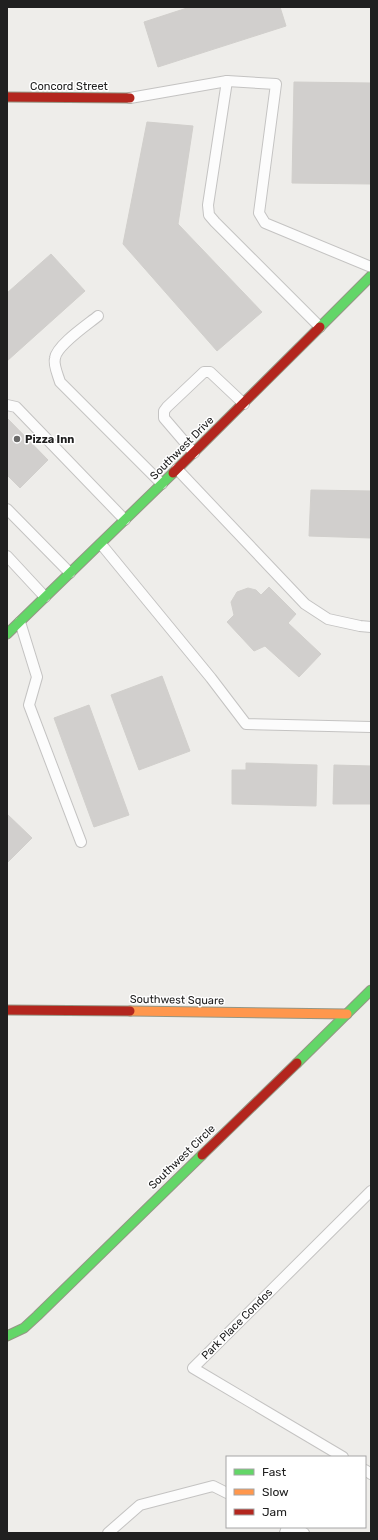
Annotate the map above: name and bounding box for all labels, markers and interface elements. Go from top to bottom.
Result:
street label: Concord Street [30,80,109,93]
street label: Southwest Drive [147,413,217,483]
place label: Pizza Inn [25,433,74,446]
marker: Pizza Inn [12,434,22,444]
street label: Southwest Square [130,993,224,1007]
street label: Southwest Circle [146,1122,218,1192]
street label: Park Place Condos [199,1286,275,1362]
legend [226,1456,366,1528]
text: Fast [262,1465,286,1479]
text: Slow [262,1485,289,1499]
text: Jam [262,1505,287,1519]

